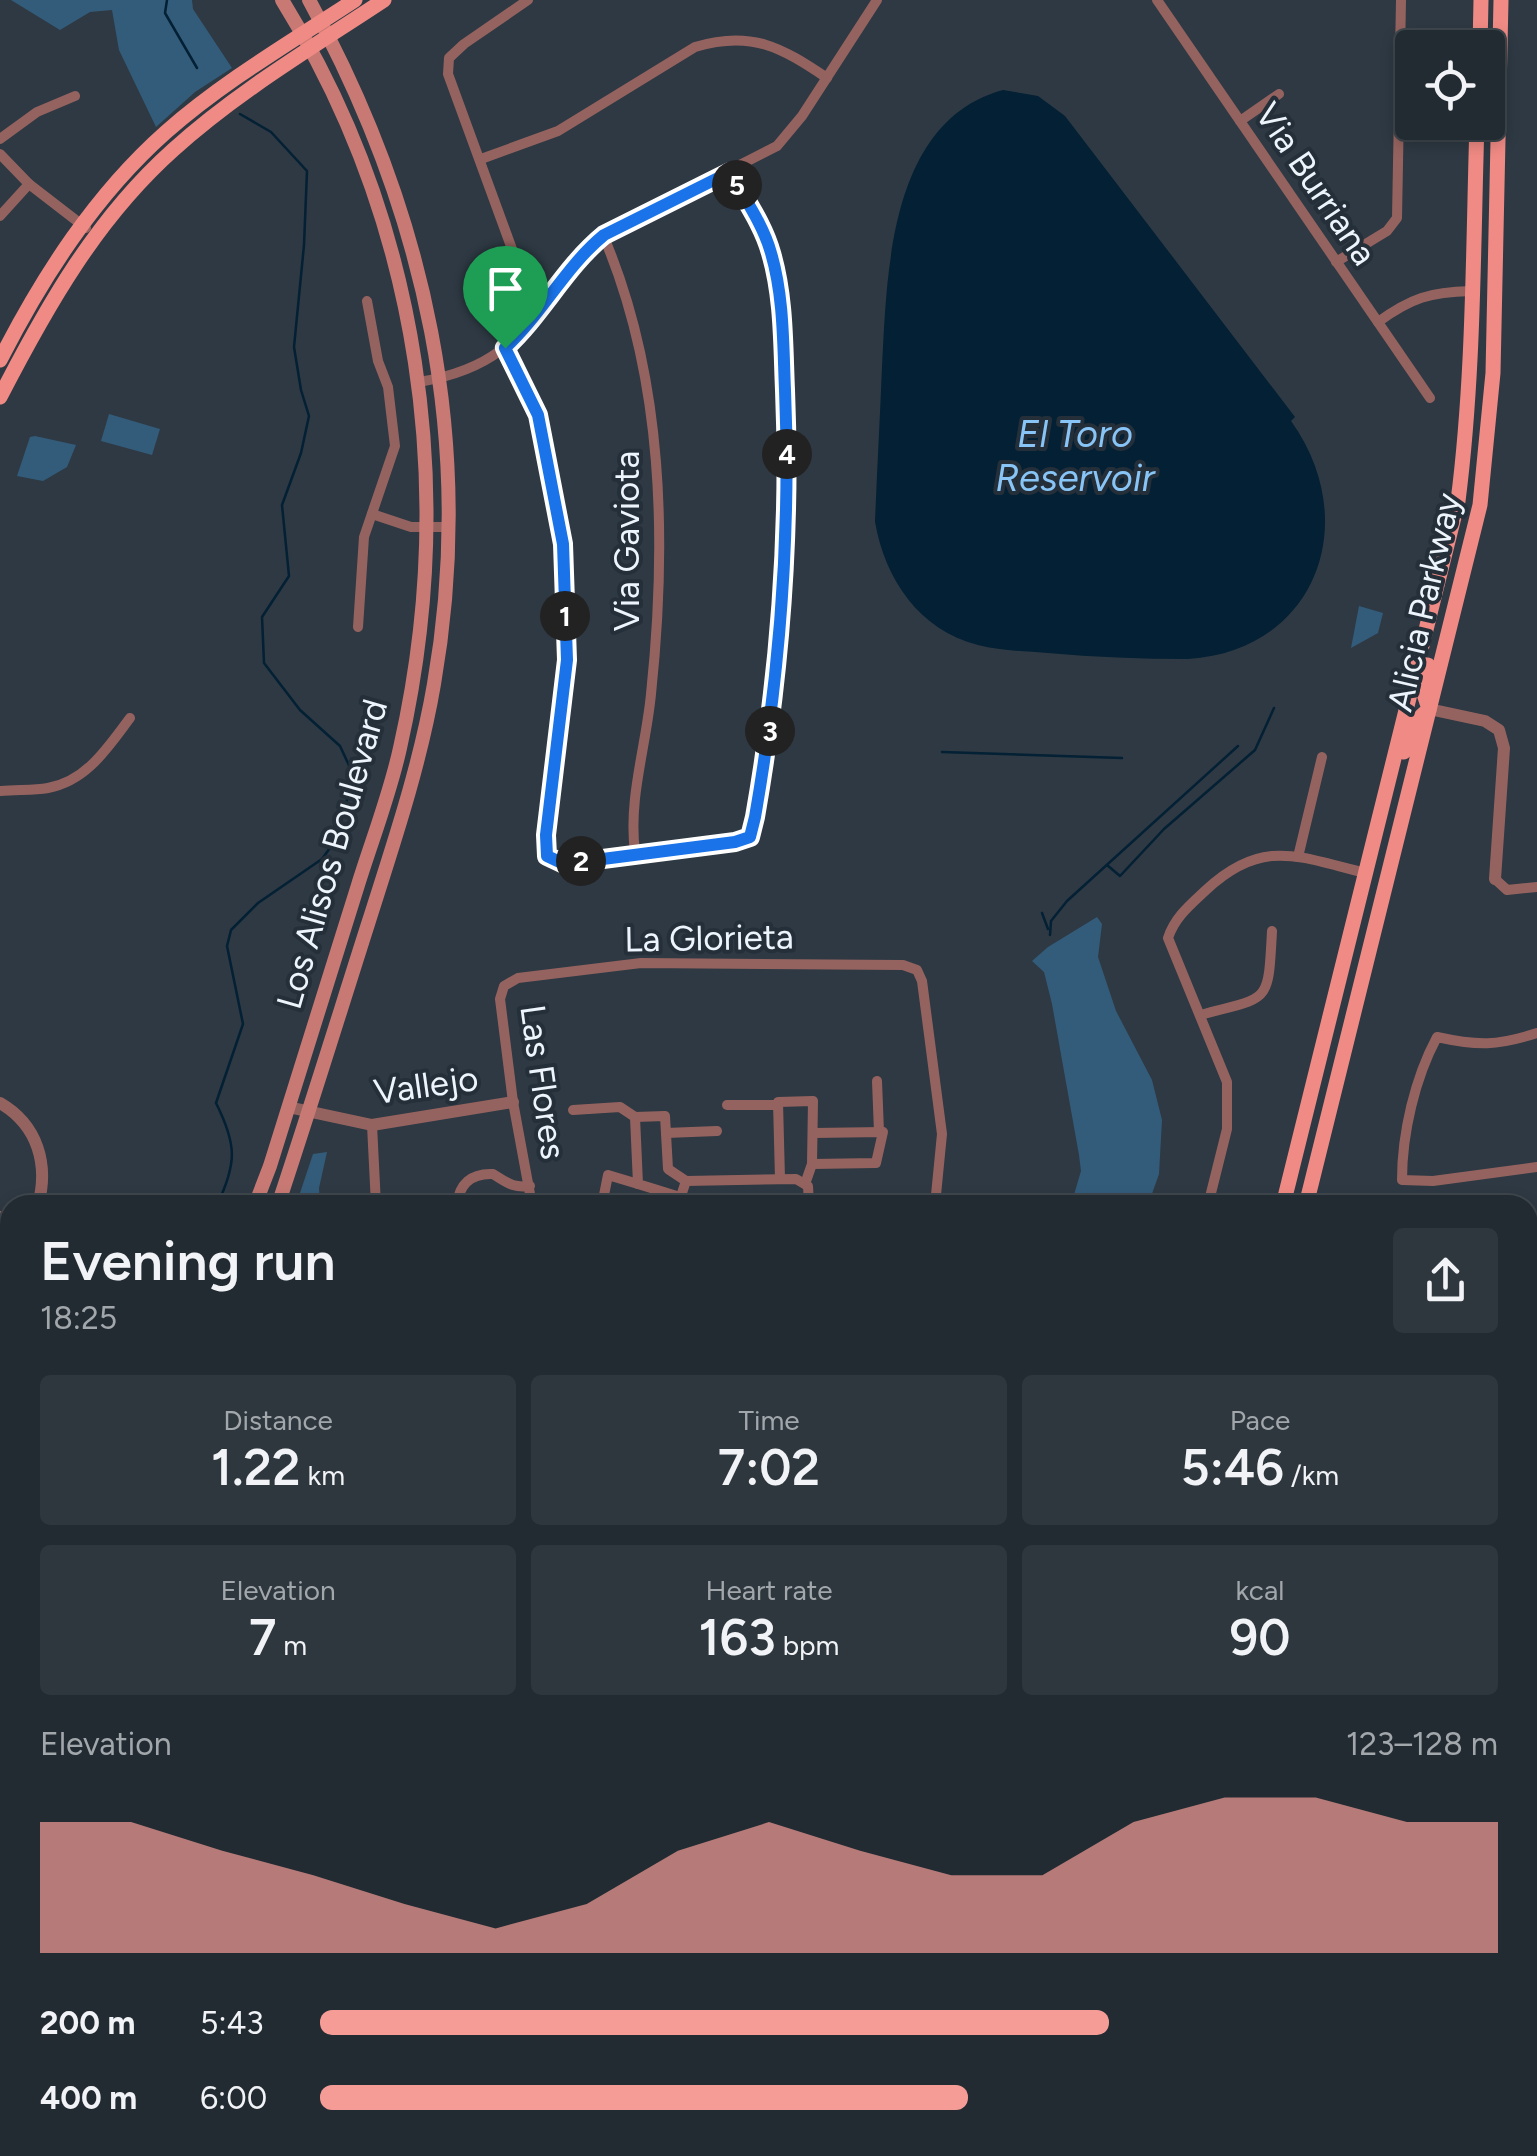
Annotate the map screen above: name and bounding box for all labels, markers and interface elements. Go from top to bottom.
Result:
map controls [1395,30,1505,140]
button: locate [1395,30,1505,140]
street label: Via Burriana [1246,95,1386,273]
pin: 5 [712,160,762,210]
text: 5 [729,168,745,202]
pin [463,246,548,349]
icon: arrive [478,261,533,316]
water label: El Toro Reservoir [995,411,1156,501]
pin: 4 [762,429,812,479]
text: 4 [778,437,796,471]
street label: Via Gaviota [606,451,648,631]
street label: Alicia Parkway [1378,488,1470,715]
pin: 1 [540,591,590,641]
text: 1 [559,599,571,633]
street label: Los Alisos Boulevard [268,694,396,1014]
pin: 3 [745,706,795,756]
text: 3 [762,714,778,748]
pin: 2 [556,836,606,886]
text: 2 [573,844,589,878]
street label: La Glorieta [624,916,794,960]
street label: Las Flores [511,1002,575,1162]
street label: Vallejo [371,1057,481,1113]
text: Evening run [40,1228,336,1294]
button: share [1393,1228,1498,1333]
text: 18:25 [40,1299,117,1337]
text: Distance [223,1403,333,1437]
text: Time [738,1403,800,1437]
text: Pace [1230,1403,1290,1437]
text: 1.22 [211,1437,301,1498]
text: 7:02 [718,1437,820,1498]
text: 5:46 [1181,1437,1284,1498]
text: km [301,1458,345,1492]
text: /km [1284,1458,1339,1492]
text: Elevation [220,1573,336,1607]
text: Heart rate [705,1573,833,1607]
text: kcal [1236,1573,1284,1607]
text: 7 [249,1607,276,1668]
text: 163 [699,1607,776,1668]
text: 90 [1230,1607,1290,1668]
text: m [276,1628,307,1662]
text: bpm [776,1628,839,1662]
text: Elevation [40,1725,172,1763]
text: 123–128 m [1346,1725,1498,1763]
text: 200 m [40,2004,136,2042]
text: 5:43 [200,2004,264,2042]
text: 400 m [40,2079,137,2117]
text: 6:00 [200,2079,267,2117]

